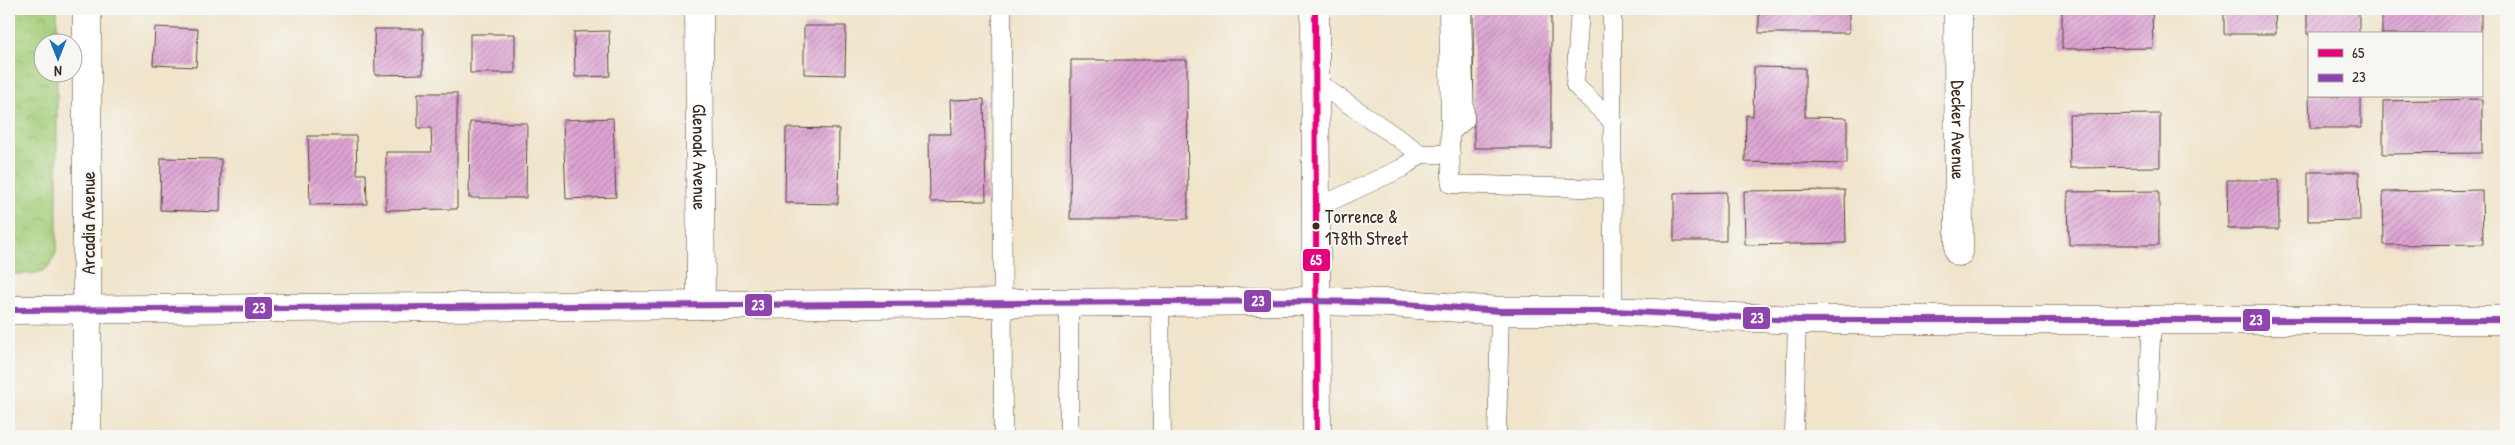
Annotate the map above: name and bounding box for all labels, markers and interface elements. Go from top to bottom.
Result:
north arrow [32,32,82,82]
legend [2308,32,2482,98]
text: 65 [2352,42,2365,63]
text: N [54,62,62,81]
text: 23 [2352,66,2366,87]
street label: Decker Avenue [1945,80,1972,180]
street label: Glenoak Avenue [687,104,713,210]
street label: Arcadia Avenue [75,171,101,275]
place label: Torrence & 178th Street [1325,204,1409,251]
marker: Torrence & 178th Street [1311,221,1321,231]
line badge: 65 [1302,248,1331,272]
text: 65 [1310,250,1322,269]
line badge: 23 [1243,289,1272,313]
text: 23 [1252,291,1265,310]
line badge: 23 [744,293,773,317]
text: 23 [752,295,765,314]
line badge: 23 [244,296,273,320]
text: 23 [253,298,266,317]
line badge: 23 [1742,306,1771,330]
text: 23 [1751,308,1764,327]
line badge: 23 [2242,308,2271,332]
text: 23 [2250,310,2263,329]

